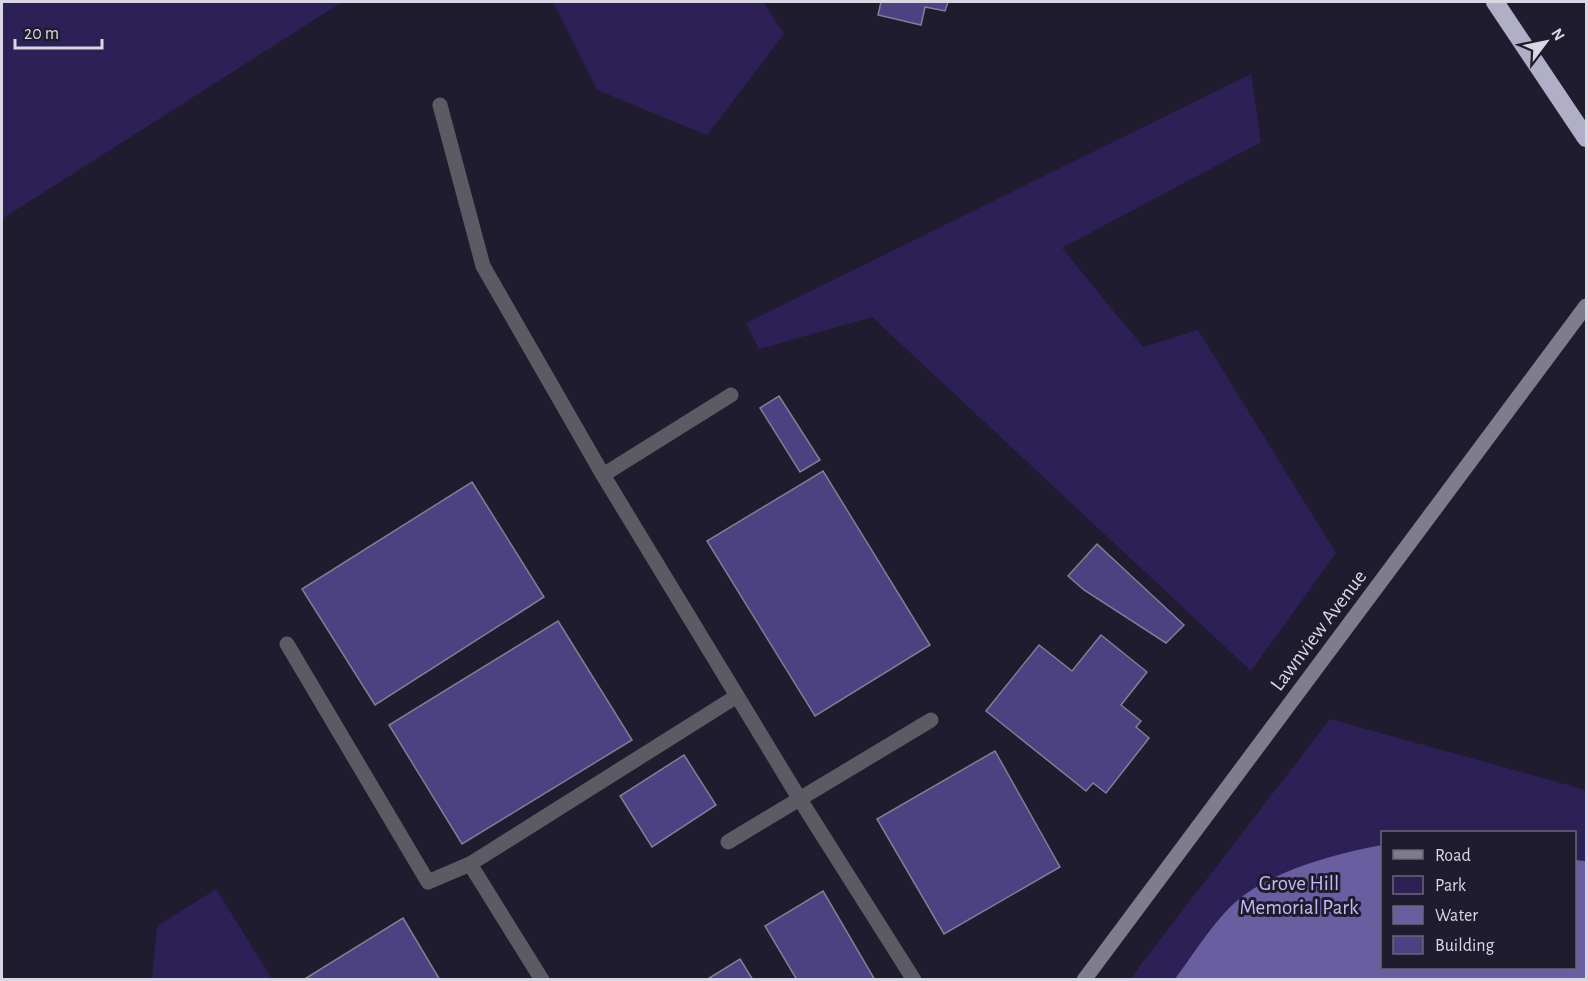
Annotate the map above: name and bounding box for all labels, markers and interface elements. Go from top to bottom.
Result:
scale bar [15,12,102,50]
north arrow [1516,12,1576,72]
text: 20 m [24,25,59,43]
text: N [1548,26,1568,44]
street label: Lawnview Avenue [1266,566,1370,695]
legend [1381,831,1576,969]
text: Road [1435,847,1471,865]
park label: Grove Hill Memorial Park [1239,873,1359,918]
text: Park [1435,877,1467,895]
text: Water [1435,907,1478,925]
text: Building [1435,937,1495,955]

